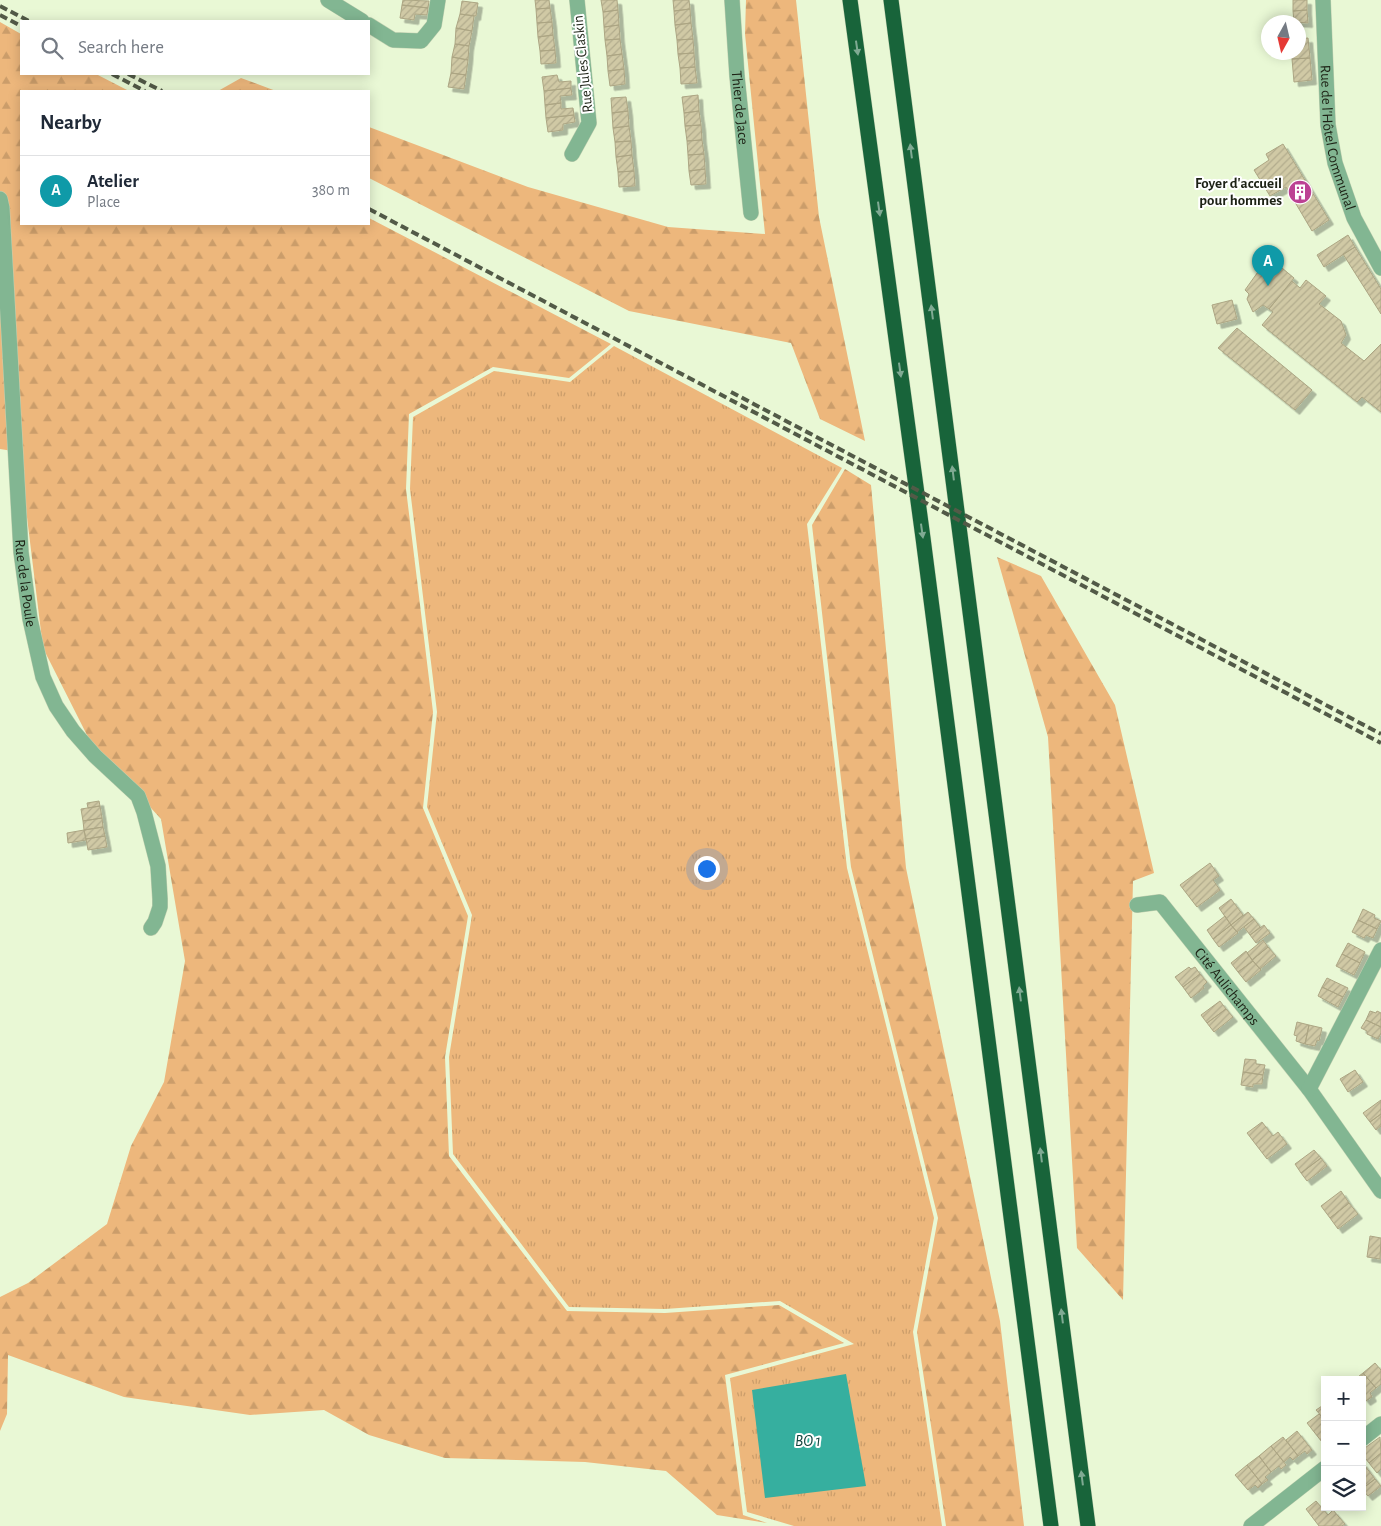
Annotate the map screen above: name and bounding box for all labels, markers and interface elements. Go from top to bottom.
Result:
street label: Rue Jules Claskin [570,14,596,114]
north arrow [1261,15,1306,60]
search box [20,20,370,75]
icon: search [38,34,66,62]
text: Search here [78,38,164,57]
one-way arrow [853,41,861,57]
street label: Rue de l'Hôtel Communal [1318,65,1358,212]
street label: Thier de Jace [729,70,751,145]
text: Nearby [40,112,101,133]
one-way arrow [907,143,915,159]
text: Atelier [87,172,139,191]
place label: Foyer d'accueil pour hommes [1195,176,1282,208]
building icon: Foyer d'accueil pour hommes [1287,179,1313,205]
text: A [51,182,61,198]
text: 380 m [312,182,350,198]
text: Place [87,194,120,210]
one-way arrow [875,202,883,218]
pin: A [1252,245,1284,286]
one-way arrow [928,304,936,320]
one-way arrow [896,363,904,379]
one-way arrow [949,465,957,481]
one-way arrow [918,524,926,540]
street label: Rue de la Poule [13,539,39,628]
your location [694,856,720,882]
street label: Cité Aulichamps [1192,945,1262,1028]
one-way arrow [1016,986,1024,1002]
one-way arrow [1037,1147,1045,1163]
one-way arrow [1057,1308,1065,1324]
map controls [1321,1376,1366,1511]
button: + [1321,1376,1366,1421]
button: − [1321,1421,1366,1466]
water label: BO 1 [795,1433,821,1449]
button: layers [1321,1466,1366,1511]
one-way arrow [1078,1469,1086,1485]

